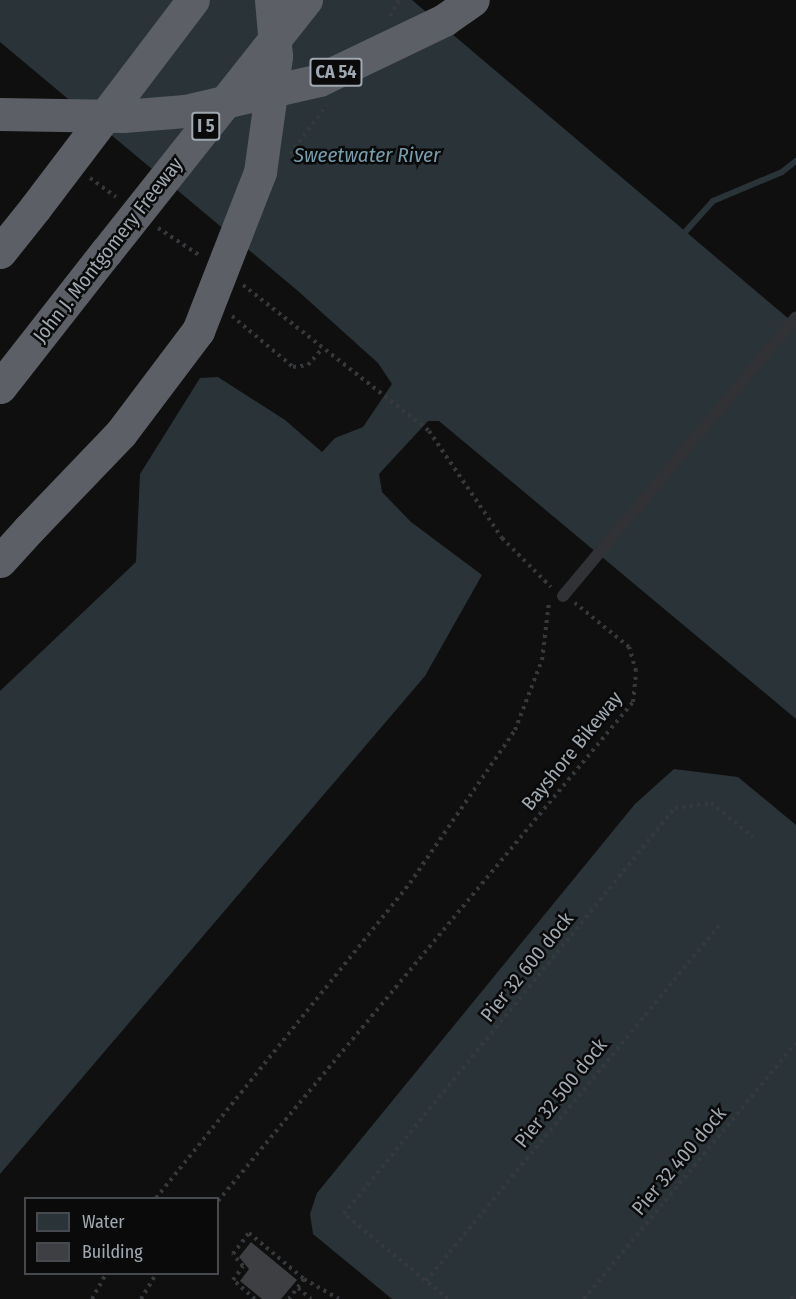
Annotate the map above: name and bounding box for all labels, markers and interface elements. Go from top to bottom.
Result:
road number: CA 54 [309,57,363,87]
road number: I 5 [191,111,221,141]
water label: Sweetwater River [294,142,440,168]
street label: John J. Montgomery Freeway [28,153,188,347]
street label: Bayshore Bikeway [517,687,627,815]
street label: Pier 32 600 dock [476,907,578,1027]
street label: Pier 32 500 dock [510,1034,612,1152]
street label: Pier 32 400 dock [627,1102,731,1220]
legend [24,1197,219,1275]
text: Water [82,1211,125,1233]
text: Building [82,1241,143,1263]

